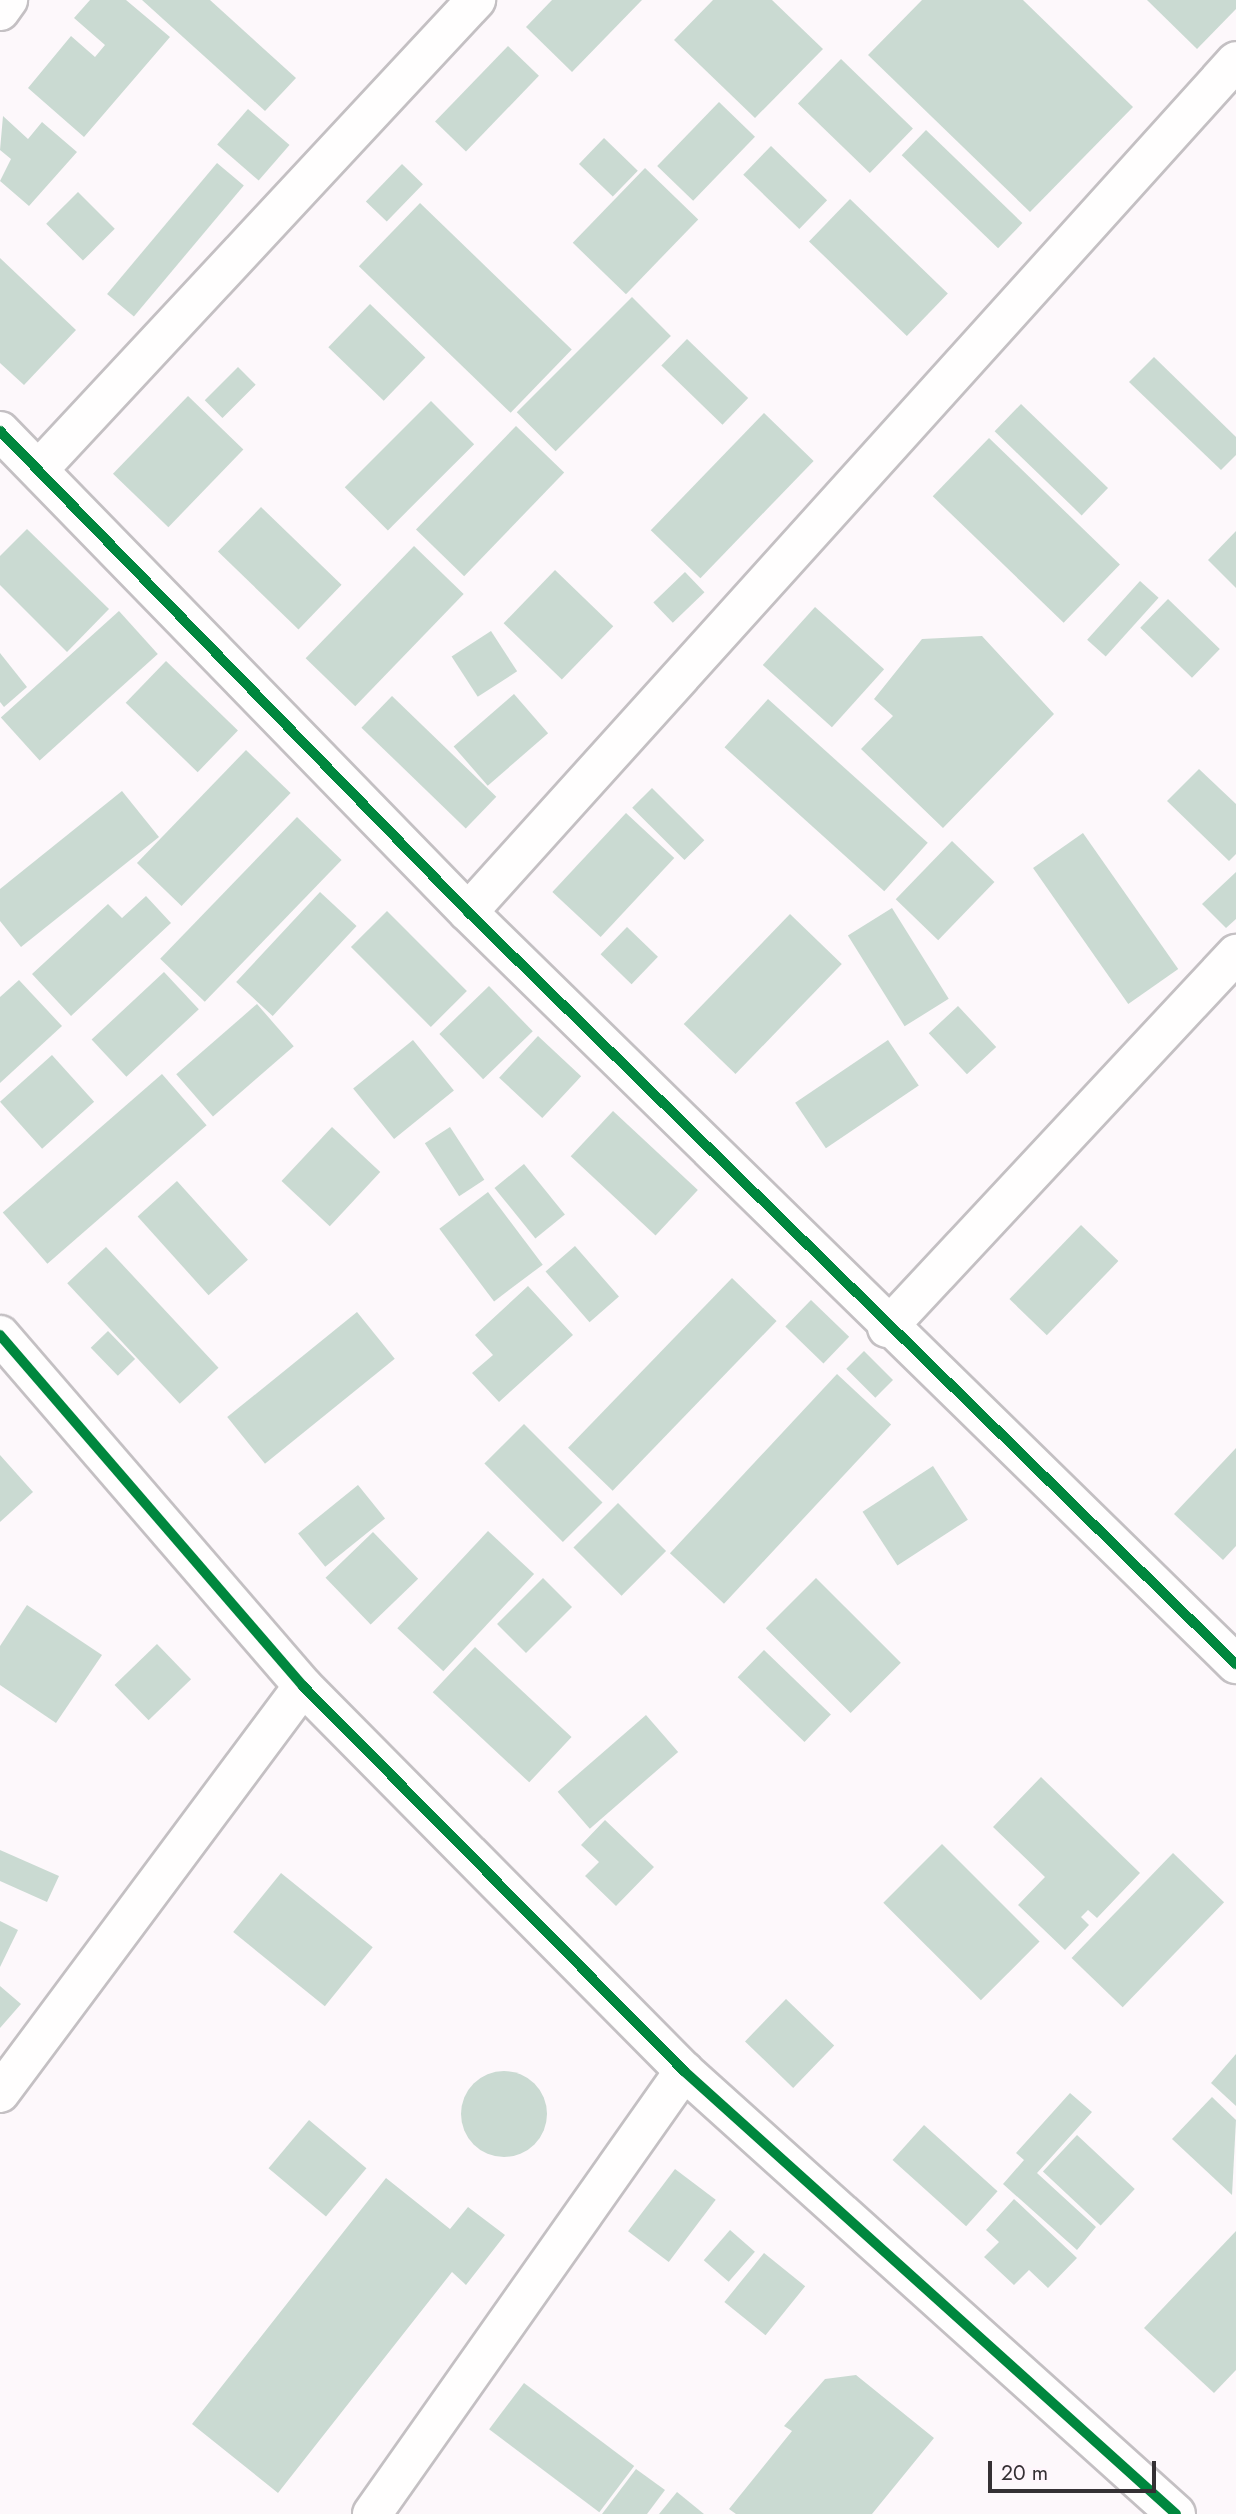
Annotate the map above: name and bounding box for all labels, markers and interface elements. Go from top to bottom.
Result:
scale bar [991,2448,1159,2492]
text: 20 m [1001,2458,1048,2488]

